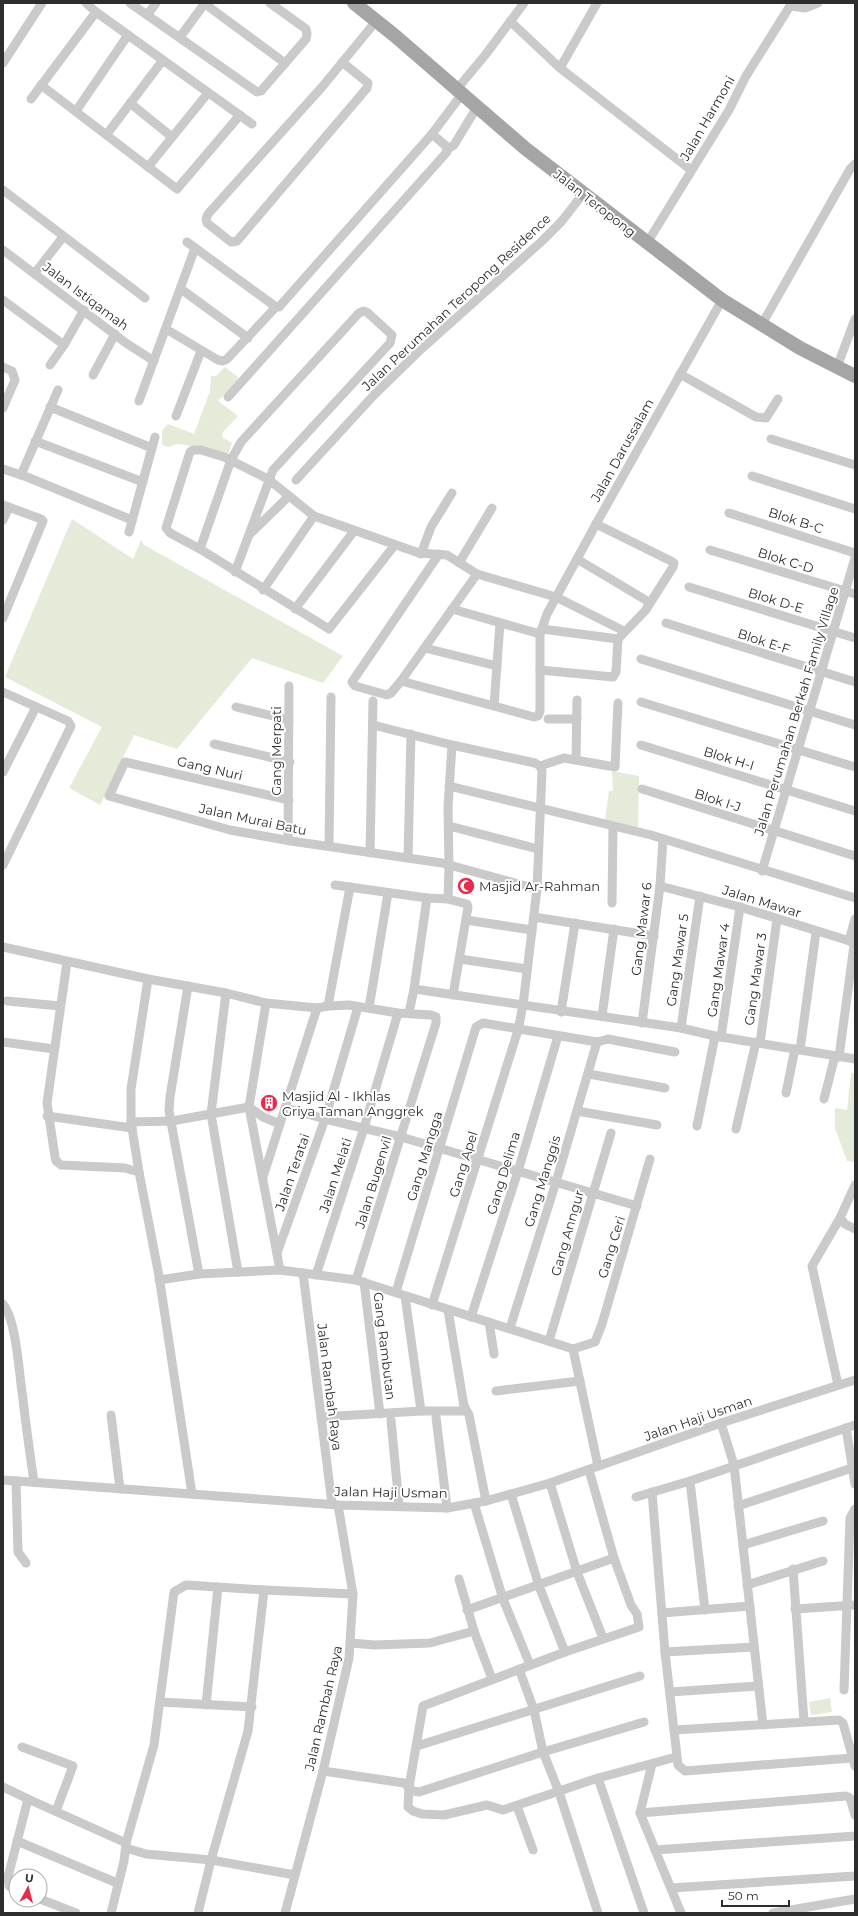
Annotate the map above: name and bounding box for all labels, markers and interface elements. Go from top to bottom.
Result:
street label: Jalan Harmoni [676,73,738,164]
street label: Jalan Teropong [550,165,639,240]
street label: Jalan Perumahan Teropong Residence [358,210,554,394]
street label: Jalan Istiqamah [39,258,132,333]
street label: Jalan Darussalam [587,396,657,505]
street label: Blok B-C [767,504,825,536]
street label: Blok C-D [756,544,816,576]
street label: Blok D-E [746,584,806,616]
street label: Jalan Perumahan Berkah Family Village [750,584,842,838]
street label: Blok E-F [736,625,792,657]
street label: Gang Merpati [268,706,284,796]
street label: Blok H-I [702,743,756,773]
street label: Gang Nuri [176,753,244,783]
street label: Blok I-J [693,785,743,815]
street label: Jalan Murai Batu [197,800,308,838]
mosque icon: Masjid Ar-Rahman [456,876,476,896]
place label: Masjid Ar-Rahman [479,878,600,894]
street label: Gang Mawar 6 [627,881,655,977]
street label: Jalan Mawar [720,881,803,921]
street label: Gang Mawar 5 [663,913,691,1007]
street label: Gang Mawar 4 [703,922,733,1018]
street label: Gang Mawar 3 [741,932,769,1026]
place label: Masjid Al - Ikhlas Griya Taman Anggrek [282,1088,424,1119]
building icon: Masjid Al - Ikhlas Griya Taman Anggrek [259,1093,279,1113]
street label: Gang Mangga [403,1109,445,1203]
street label: Gang Apel [445,1129,481,1199]
street label: Gang Delima [483,1130,523,1216]
street label: Jalan Teratai [271,1131,313,1214]
street label: Gang Manggis [520,1133,564,1229]
street label: Jalan Bugenvil [351,1134,395,1231]
street label: Jalan Melati [315,1136,355,1215]
street label: Gang Anngur [547,1188,587,1278]
street label: Gang Ceri [594,1214,628,1280]
street label: Gang Rambutan [370,1291,400,1401]
street label: Jalan Rambah Raya [314,1321,346,1452]
street label: Jalan Haji Usman [641,1392,754,1444]
street label: Jalan Haji Usman [333,1483,448,1501]
street label: Jalan Rambah Raya [301,1644,345,1773]
north arrow [8,1868,48,1908]
text: U [24,1871,34,1886]
scale bar [722,1882,789,1908]
text: 50 m [728,1888,759,1903]

